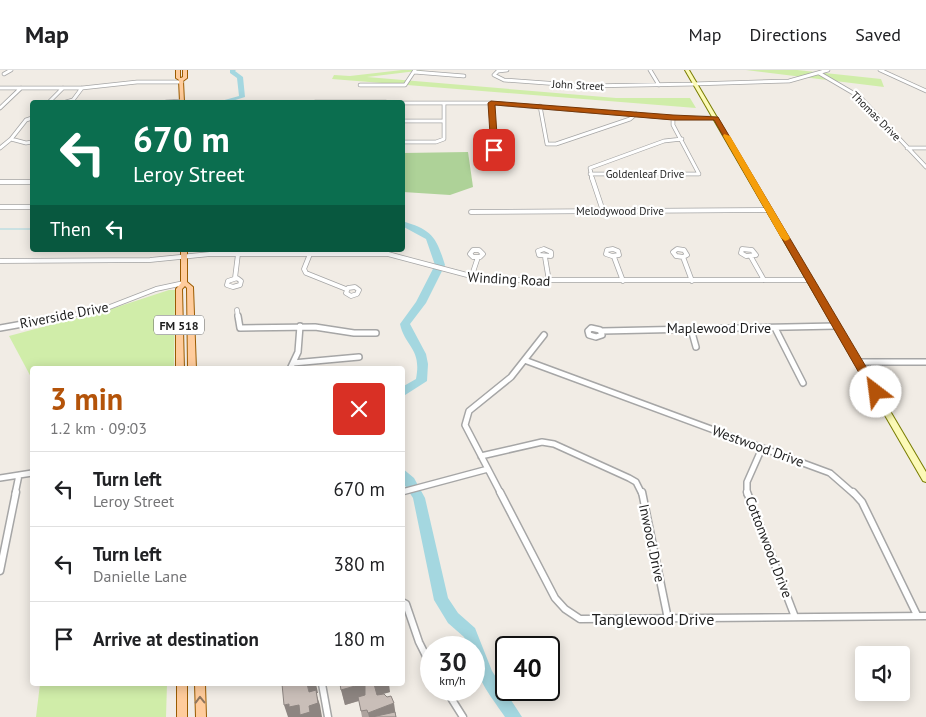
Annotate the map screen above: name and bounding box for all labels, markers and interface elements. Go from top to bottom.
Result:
text: Map [25,19,69,50]
text: Map [689,23,721,46]
text: Directions [749,23,827,46]
text: Saved [855,23,901,46]
street label: John Street [551,77,605,93]
street label: Thomas Drive [848,88,904,144]
text: 670 m [133,116,230,162]
icon: left [50,120,115,185]
pin [473,129,515,171]
icon: arrive [480,136,508,164]
text: Leroy Street [133,160,245,188]
street label: Goldenleaf Drive [606,167,685,181]
street label: Melodywood Drive [576,204,664,218]
icon: left [101,215,129,243]
text: Then [50,217,91,241]
street label: Winding Road [467,268,551,290]
street label: Riverside Drive [18,298,110,332]
road number: FM 518 [154,316,204,334]
street label: Maplewood Drive [667,319,771,337]
position arrow [849,365,901,417]
text: 3 min [50,379,123,418]
button: close [333,383,385,435]
text: 1.2 km · 09:03 [50,418,147,438]
street label: Westwood Drive [710,421,806,471]
text: Turn left [93,467,162,491]
icon: left [50,475,78,503]
text: 670 m [333,477,385,501]
text: Leroy Street [93,491,174,511]
street label: Cottonwood Drive [741,494,797,600]
street label: Inwood Drive [635,502,669,584]
text: Turn left [93,542,162,566]
icon: left [50,550,78,578]
text: 380 m [333,552,385,576]
text: Danielle Lane [93,566,187,586]
street label: Tanglewood Drive [592,609,714,629]
icon: arrive [50,625,78,653]
text: Arrive at destination [93,627,259,651]
text: 180 m [333,627,385,651]
speed limit sign: 40 [495,636,560,701]
text: 30 [438,646,467,678]
map controls [855,646,910,701]
button: sound [855,646,910,701]
text: km/h [439,673,466,688]
one-way arrow [195,696,205,704]

